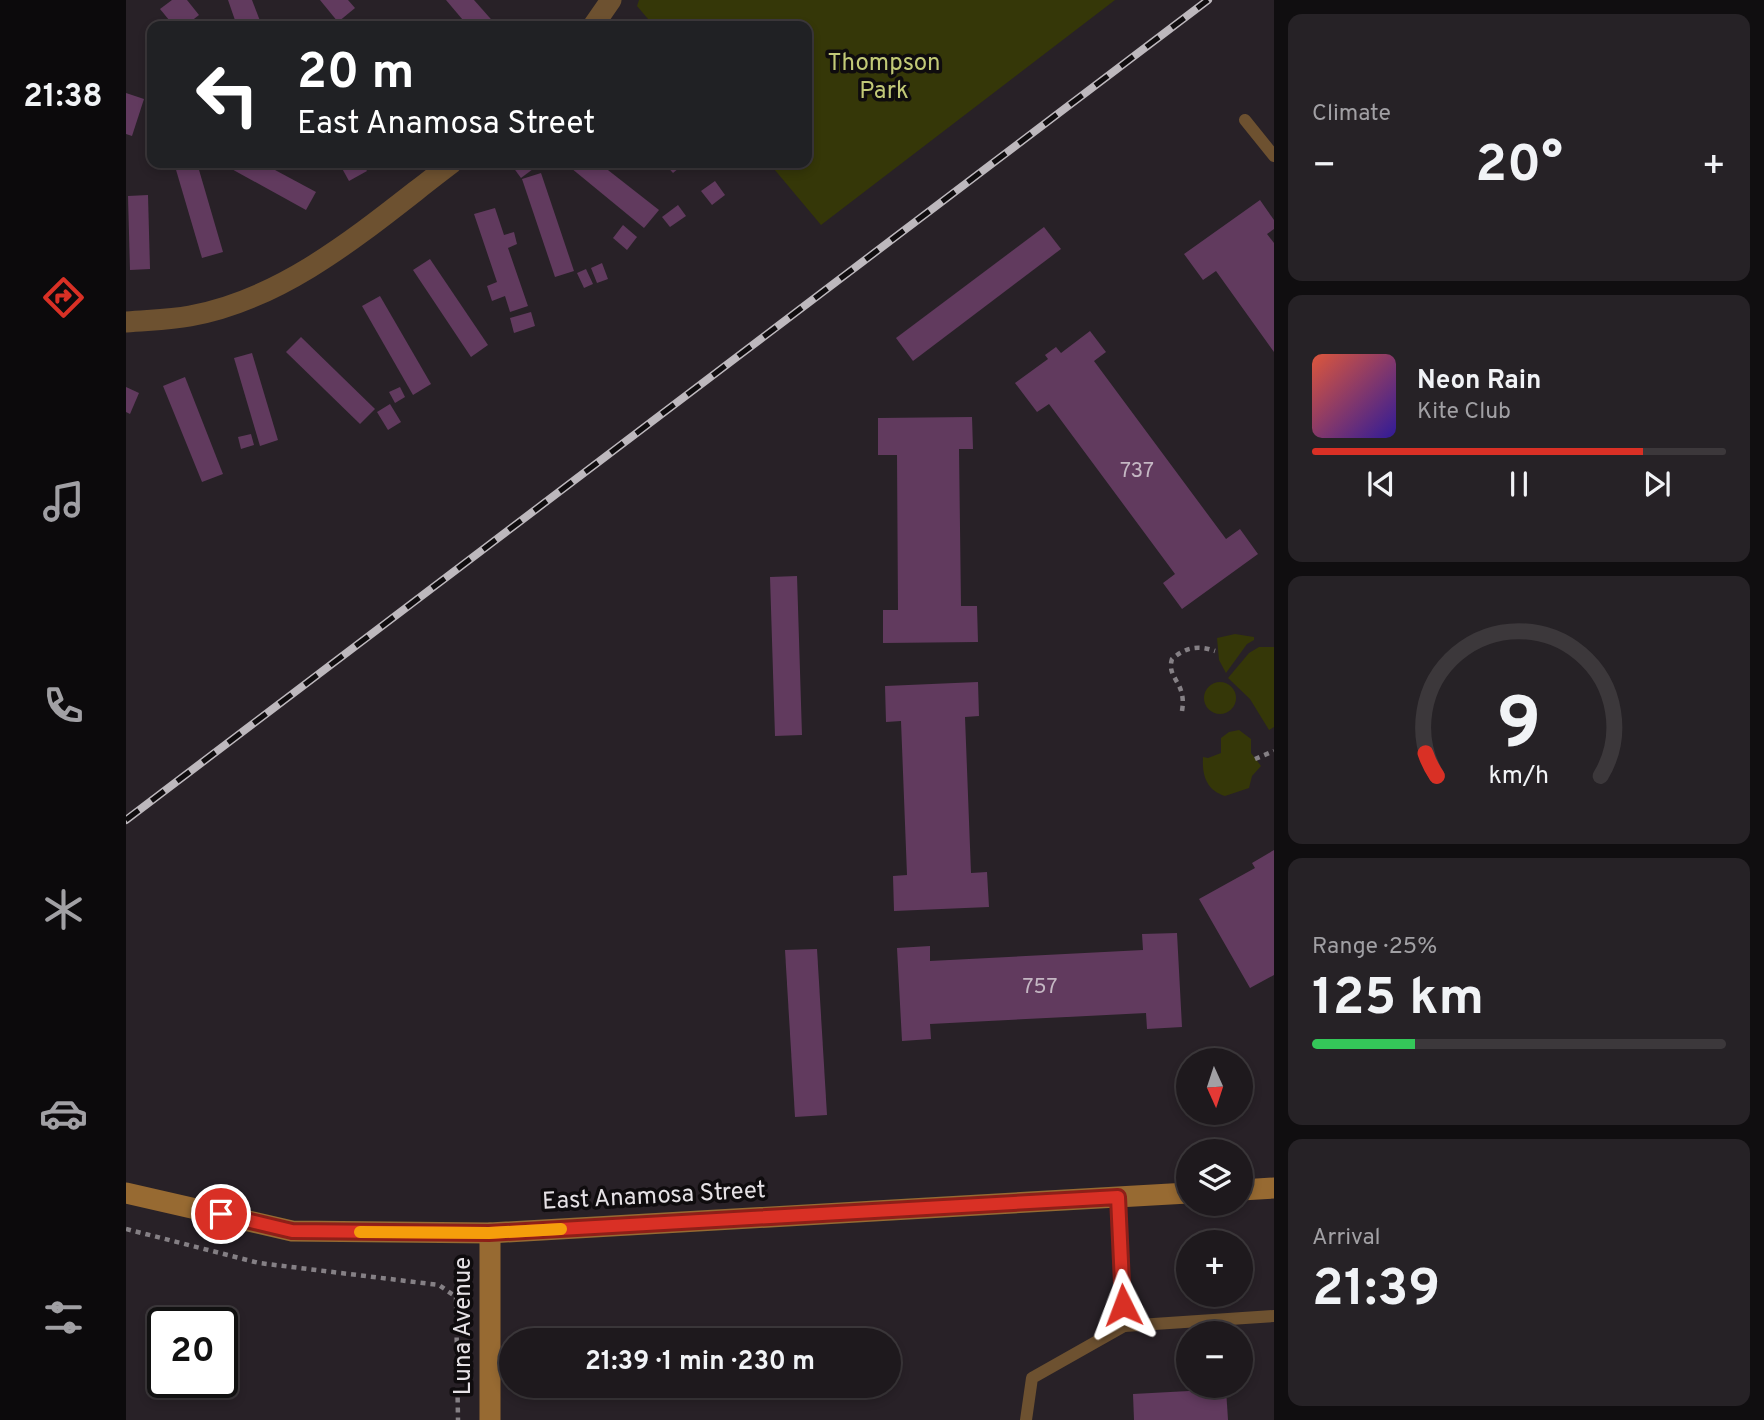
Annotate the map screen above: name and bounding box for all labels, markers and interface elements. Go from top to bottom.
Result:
text: 20 m [297,44,414,106]
icon: left [182,49,273,140]
park label: Thompson Park [828,49,940,107]
text: 21:38 [23,78,103,118]
text: Climate [1312,100,1391,129]
text: East Anamosa Street [297,105,595,145]
text: 20° [1475,134,1563,200]
text: − [1312,143,1337,192]
text: + [1701,143,1726,192]
icon: directions [39,273,88,322]
text: Neon Rain [1417,365,1542,398]
text: Kite Club [1417,398,1511,427]
house number: 737 [1120,458,1154,485]
icon: previous [1362,465,1400,503]
icon: pause [1500,465,1538,503]
icon: next [1638,465,1676,503]
icon: music [39,477,88,526]
icon: phone [39,681,88,730]
text: 9 [1497,682,1541,774]
text: km/h [1489,761,1549,793]
icon: climate [39,885,88,934]
text: Range · 25% [1312,933,1437,962]
text: 125 km [1312,967,1484,1033]
house number: 757 [1023,974,1057,1001]
north arrow [1176,1048,1253,1125]
map controls [1176,1048,1253,1398]
icon: car [39,1089,88,1138]
button: layers [1176,1139,1253,1216]
street label: East Anamosa Street [542,1176,766,1218]
pin [191,1184,251,1244]
icon: arrive [202,1195,240,1233]
text: Arrival [1312,1224,1381,1253]
button: + [1176,1230,1253,1307]
street label: Luna Avenue [449,1257,479,1395]
text: 21:39 [1312,1258,1440,1324]
position arrow [1086,1268,1160,1342]
icon: filters [39,1293,88,1342]
speed limit sign: 20 [147,1307,238,1398]
button: − [1176,1321,1253,1398]
text: 21:39 · 1 min · 230 m [585,1346,815,1379]

